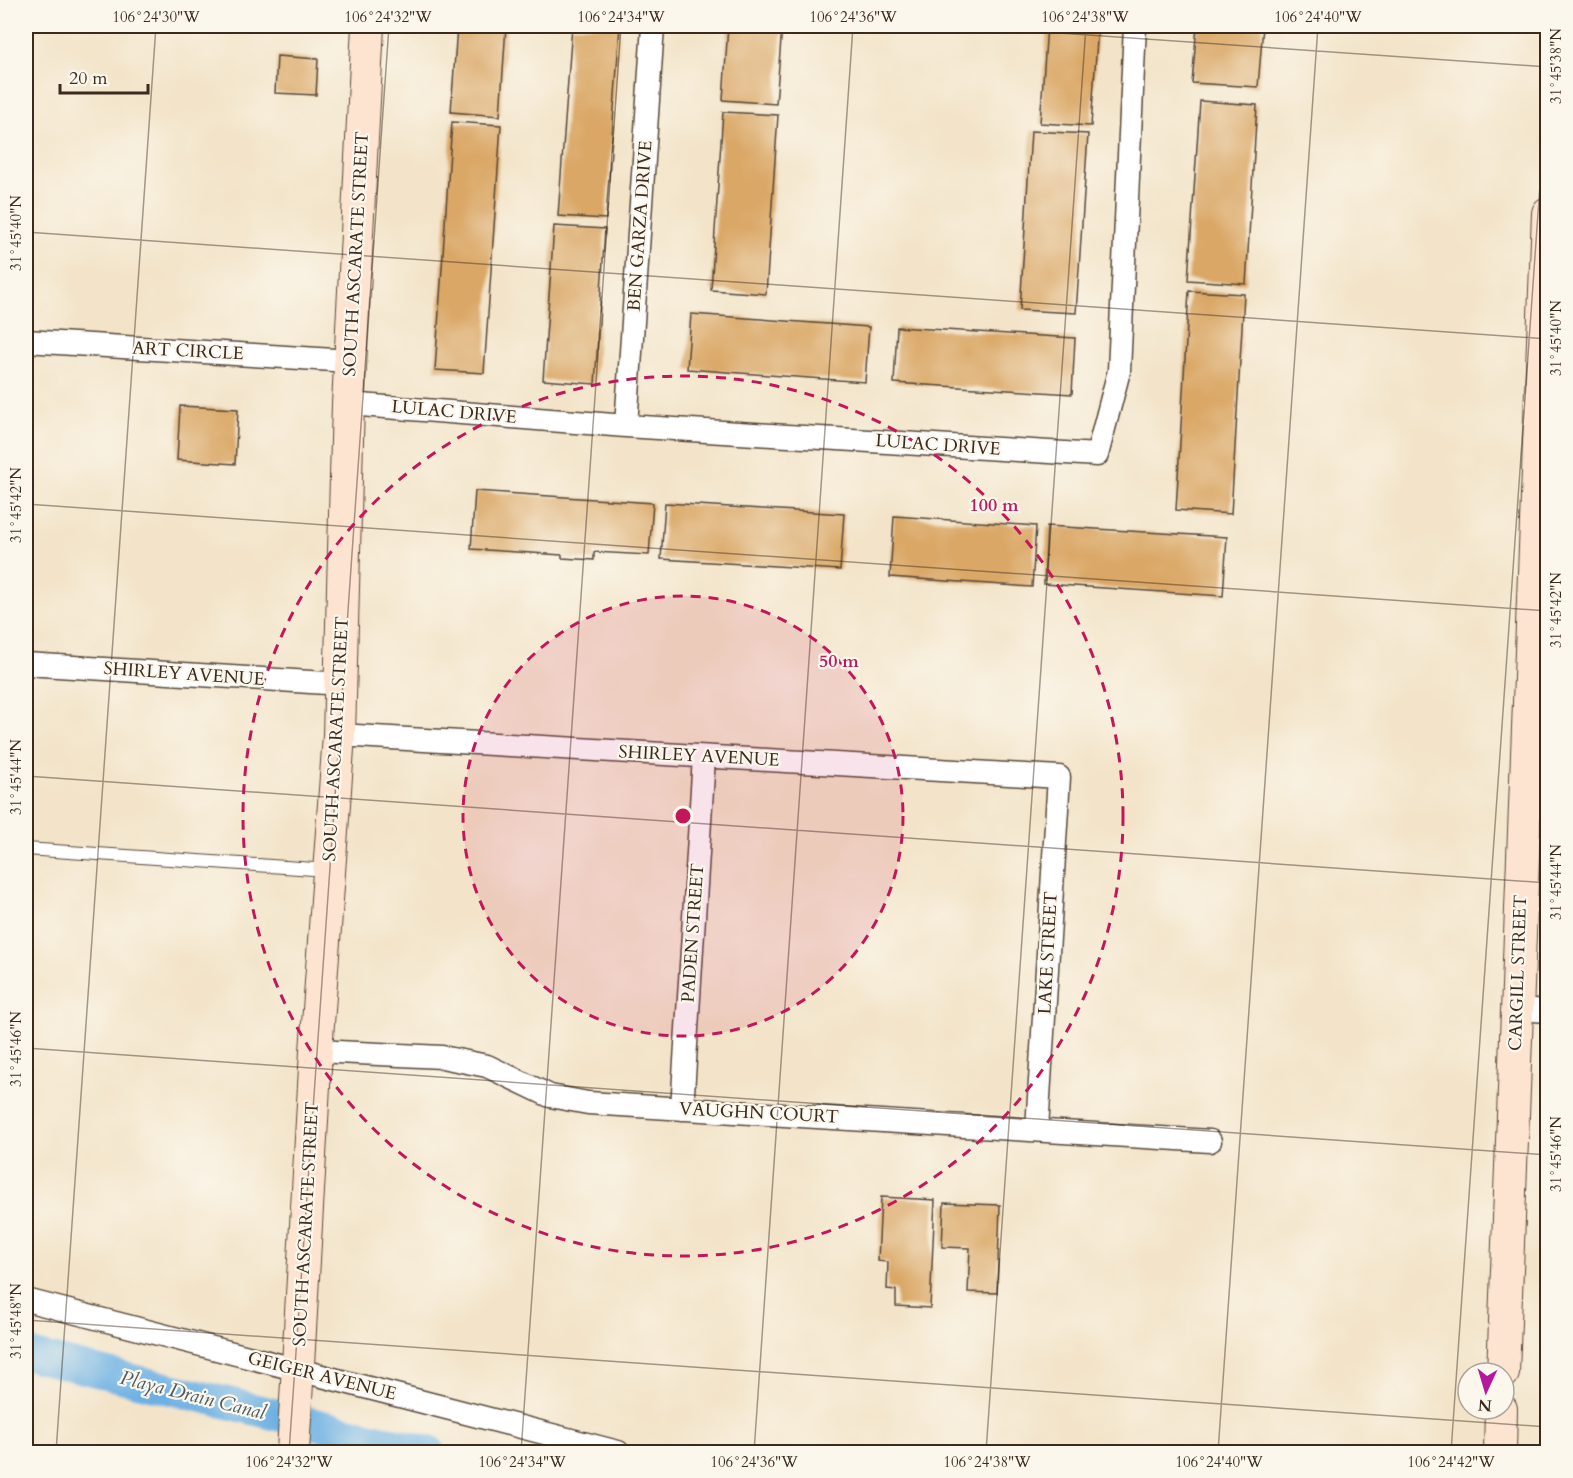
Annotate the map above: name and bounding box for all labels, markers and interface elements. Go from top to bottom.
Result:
text: 106°24'30"W [112,7,200,27]
text: 106°24'32"W [344,7,432,27]
text: 106°24'34"W [577,7,665,27]
text: 106°24'36"W [809,7,897,27]
text: 106°24'38"W [1041,7,1129,27]
text: 106°24'40"W [1274,7,1362,27]
text: 31°45'38"N [1546,28,1566,104]
scale bar [60,57,148,95]
text: 20 m [69,66,108,91]
street label: SOUTH ASCARATE STREET [337,131,375,377]
street label: BEN GARZA DRIVE [622,140,658,312]
text: 31°45'40"N [6,195,26,271]
text: 31°45'40"N [1546,300,1566,376]
street label: ART CIRCLE [132,336,244,366]
street label: LULAC DRIVE [390,394,518,430]
street label: LULAC DRIVE [875,428,1001,462]
text: 31°45'42"N [6,467,26,543]
text: 100 m [969,493,1019,518]
text: 31°45'42"N [1546,572,1566,648]
street label: SOUTH ASCARATE STREET [317,616,355,862]
text: 50 m [819,649,859,674]
street label: SHIRLEY AVENUE [103,656,265,692]
text: 31°45'44"N [6,739,26,815]
street label: SHIRLEY AVENUE [618,739,780,773]
centre of rings [673,806,693,826]
text: 31°45'44"N [1546,844,1566,920]
street label: PADEN STREET [676,863,710,1003]
street label: LAKE STREET [1032,891,1064,1015]
street label: CARGILL STREET [1503,895,1533,1051]
text: 31°45'46"N [6,1011,26,1087]
street label: VAUGHN COURT [679,1096,839,1130]
street label: SOUTH ASCARATE STREET [287,1101,325,1347]
text: 31°45'46"N [1546,1116,1566,1192]
text: 31°45'48"N [6,1283,26,1359]
street label: GEIGER AVENUE [245,1345,399,1407]
north arrow [1456,1361,1516,1421]
water label: Playa Drain Canal [117,1364,269,1426]
text: N [1477,1394,1493,1416]
text: 106°24'32"W [245,1452,333,1472]
text: 106°24'34"W [478,1452,566,1472]
text: 106°24'36"W [710,1452,798,1472]
text: 106°24'38"W [943,1452,1031,1472]
text: 106°24'40"W [1175,1452,1263,1472]
text: 106°24'42"W [1407,1452,1495,1472]

